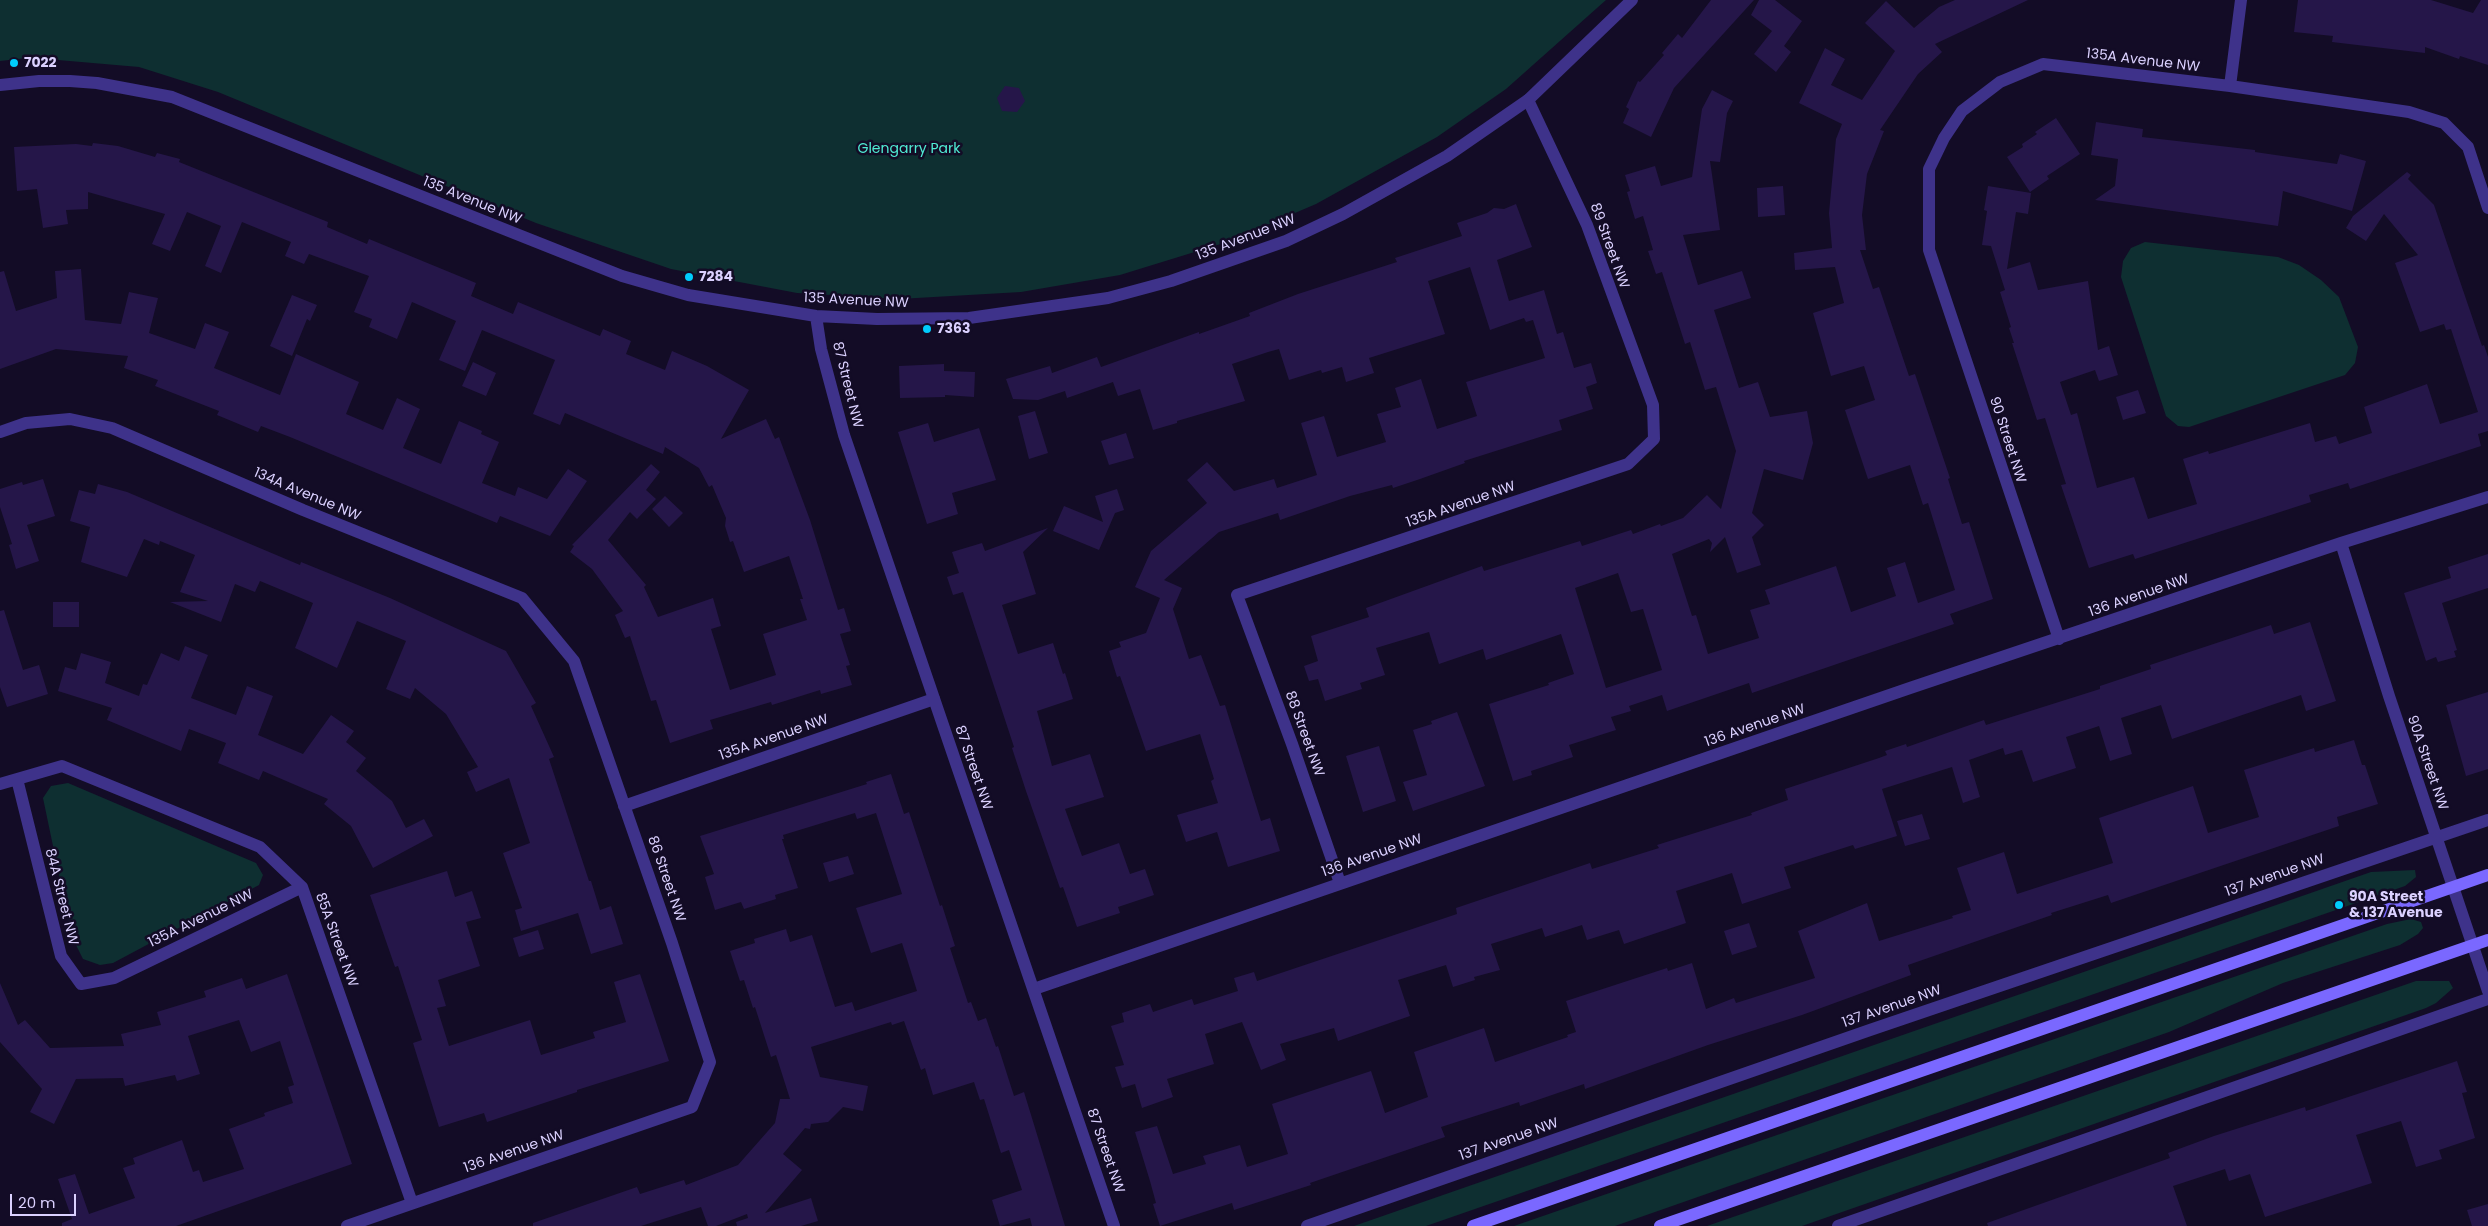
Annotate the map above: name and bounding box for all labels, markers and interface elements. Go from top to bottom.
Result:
street label: 135A Avenue NW [2085,46,2201,76]
place label: 7022 [24,55,57,71]
marker: 7022 [8,57,20,69]
park label: Glengarry Park [858,141,960,157]
street label: 135 Avenue NW [420,174,524,228]
street label: 89 Street NW [1586,201,1632,291]
street label: 135 Avenue NW [1194,211,1298,265]
place label: 7284 [699,269,733,285]
marker: 7284 [683,271,695,283]
street label: 135 Avenue NW [803,290,909,312]
place label: 7363 [937,321,970,337]
marker: 7363 [921,323,933,335]
street label: 87 Street NW [828,340,866,430]
street label: 90 Street NW [1985,395,2029,485]
street label: 134A Avenue NW [251,465,363,525]
street label: 135A Avenue NW [1404,478,1518,532]
street label: 136 Avenue NW [2087,571,2191,621]
street label: 88 Street NW [1281,689,1327,779]
street label: 136 Avenue NW [1703,701,1807,751]
street label: 135A Avenue NW [717,711,831,765]
street label: 90A Street NW [2403,713,2451,813]
street label: 87 Street NW [951,723,995,813]
street label: 136 Avenue NW [1320,831,1424,881]
street label: 86 Street NW [643,834,689,924]
street label: 84A Street NW [41,847,81,947]
street label: 137 Avenue NW [2223,851,2327,901]
street label: 135A Avenue NW [146,886,256,952]
place label: 90A Street & 137 Avenue [2349,889,2443,922]
street label: 85A Street NW [311,891,361,989]
marker: 90A Street & 137 Avenue [2333,899,2345,911]
street label: 137 Avenue NW [1840,982,1944,1032]
street label: 87 Street NW [1083,1106,1127,1196]
street label: 137 Avenue NW [1457,1115,1561,1165]
street label: 136 Avenue NW [462,1127,566,1177]
scale bar [12,1184,79,1216]
text: 20 m [18,1192,56,1213]

